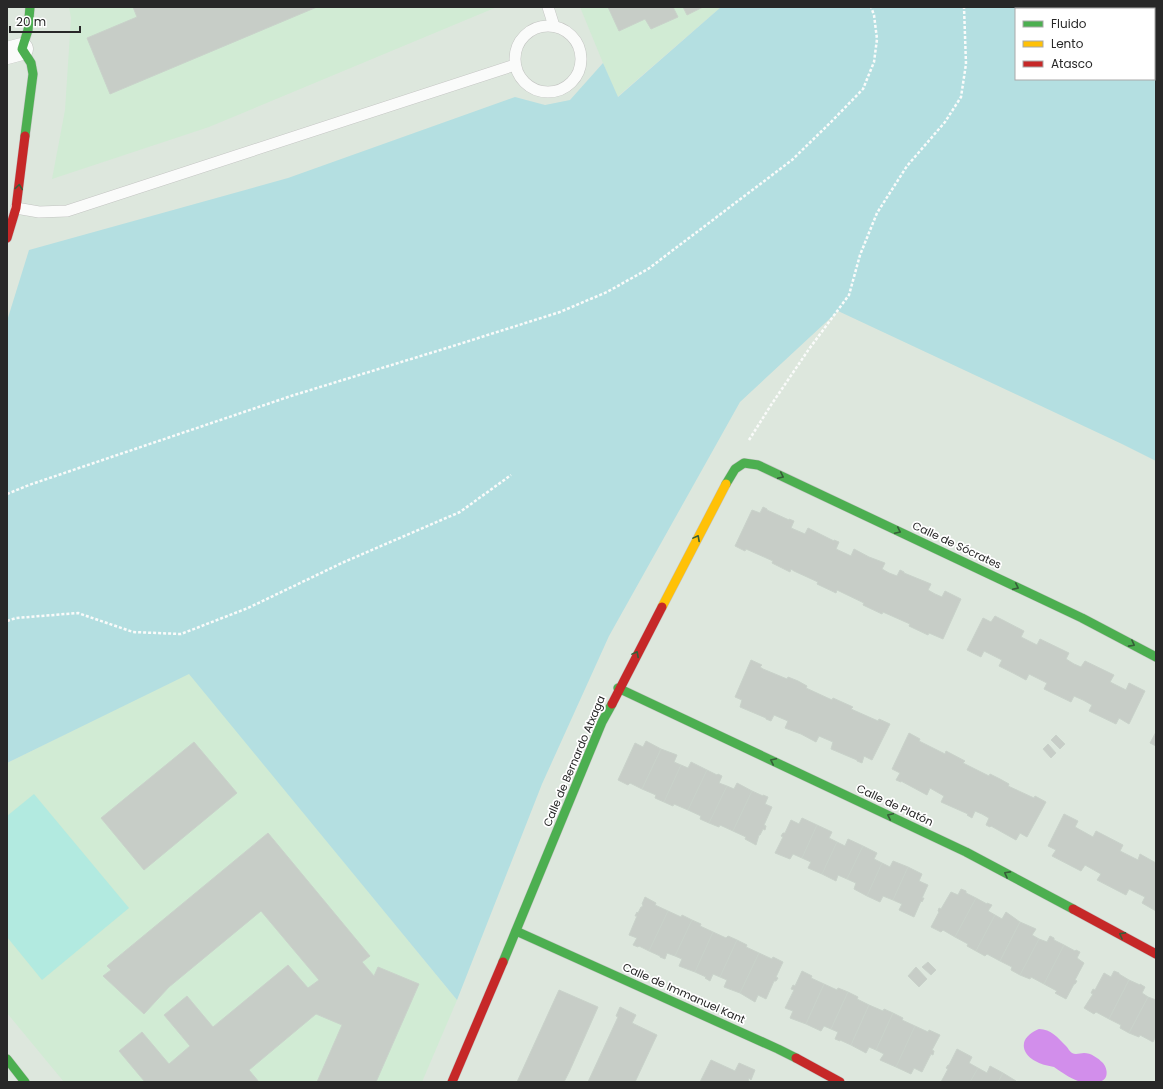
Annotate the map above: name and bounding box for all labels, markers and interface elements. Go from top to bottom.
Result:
scale bar [10,8,80,34]
legend [1015,8,1155,80]
text: 20 m [16,13,46,30]
text: Fluido [1051,15,1087,32]
text: Lento [1051,35,1084,52]
text: Atasco [1051,55,1093,72]
one-way arrow [14,184,23,190]
one-way arrow [776,471,784,479]
street label: Calle de Sócrates [910,517,1004,573]
one-way arrow [894,526,902,534]
one-way arrow [692,535,699,543]
one-way arrow [1012,582,1019,590]
one-way arrow [1128,640,1136,647]
one-way arrow [632,650,639,658]
street label: Calle de Bernardo Atxaga [539,693,609,829]
one-way arrow [770,758,777,766]
street label: Calle de Platón [854,780,936,830]
one-way arrow [887,813,895,821]
one-way arrow [1004,871,1011,879]
one-way arrow [1118,932,1126,940]
street label: Calle de Immanuel Kant [620,959,748,1027]

